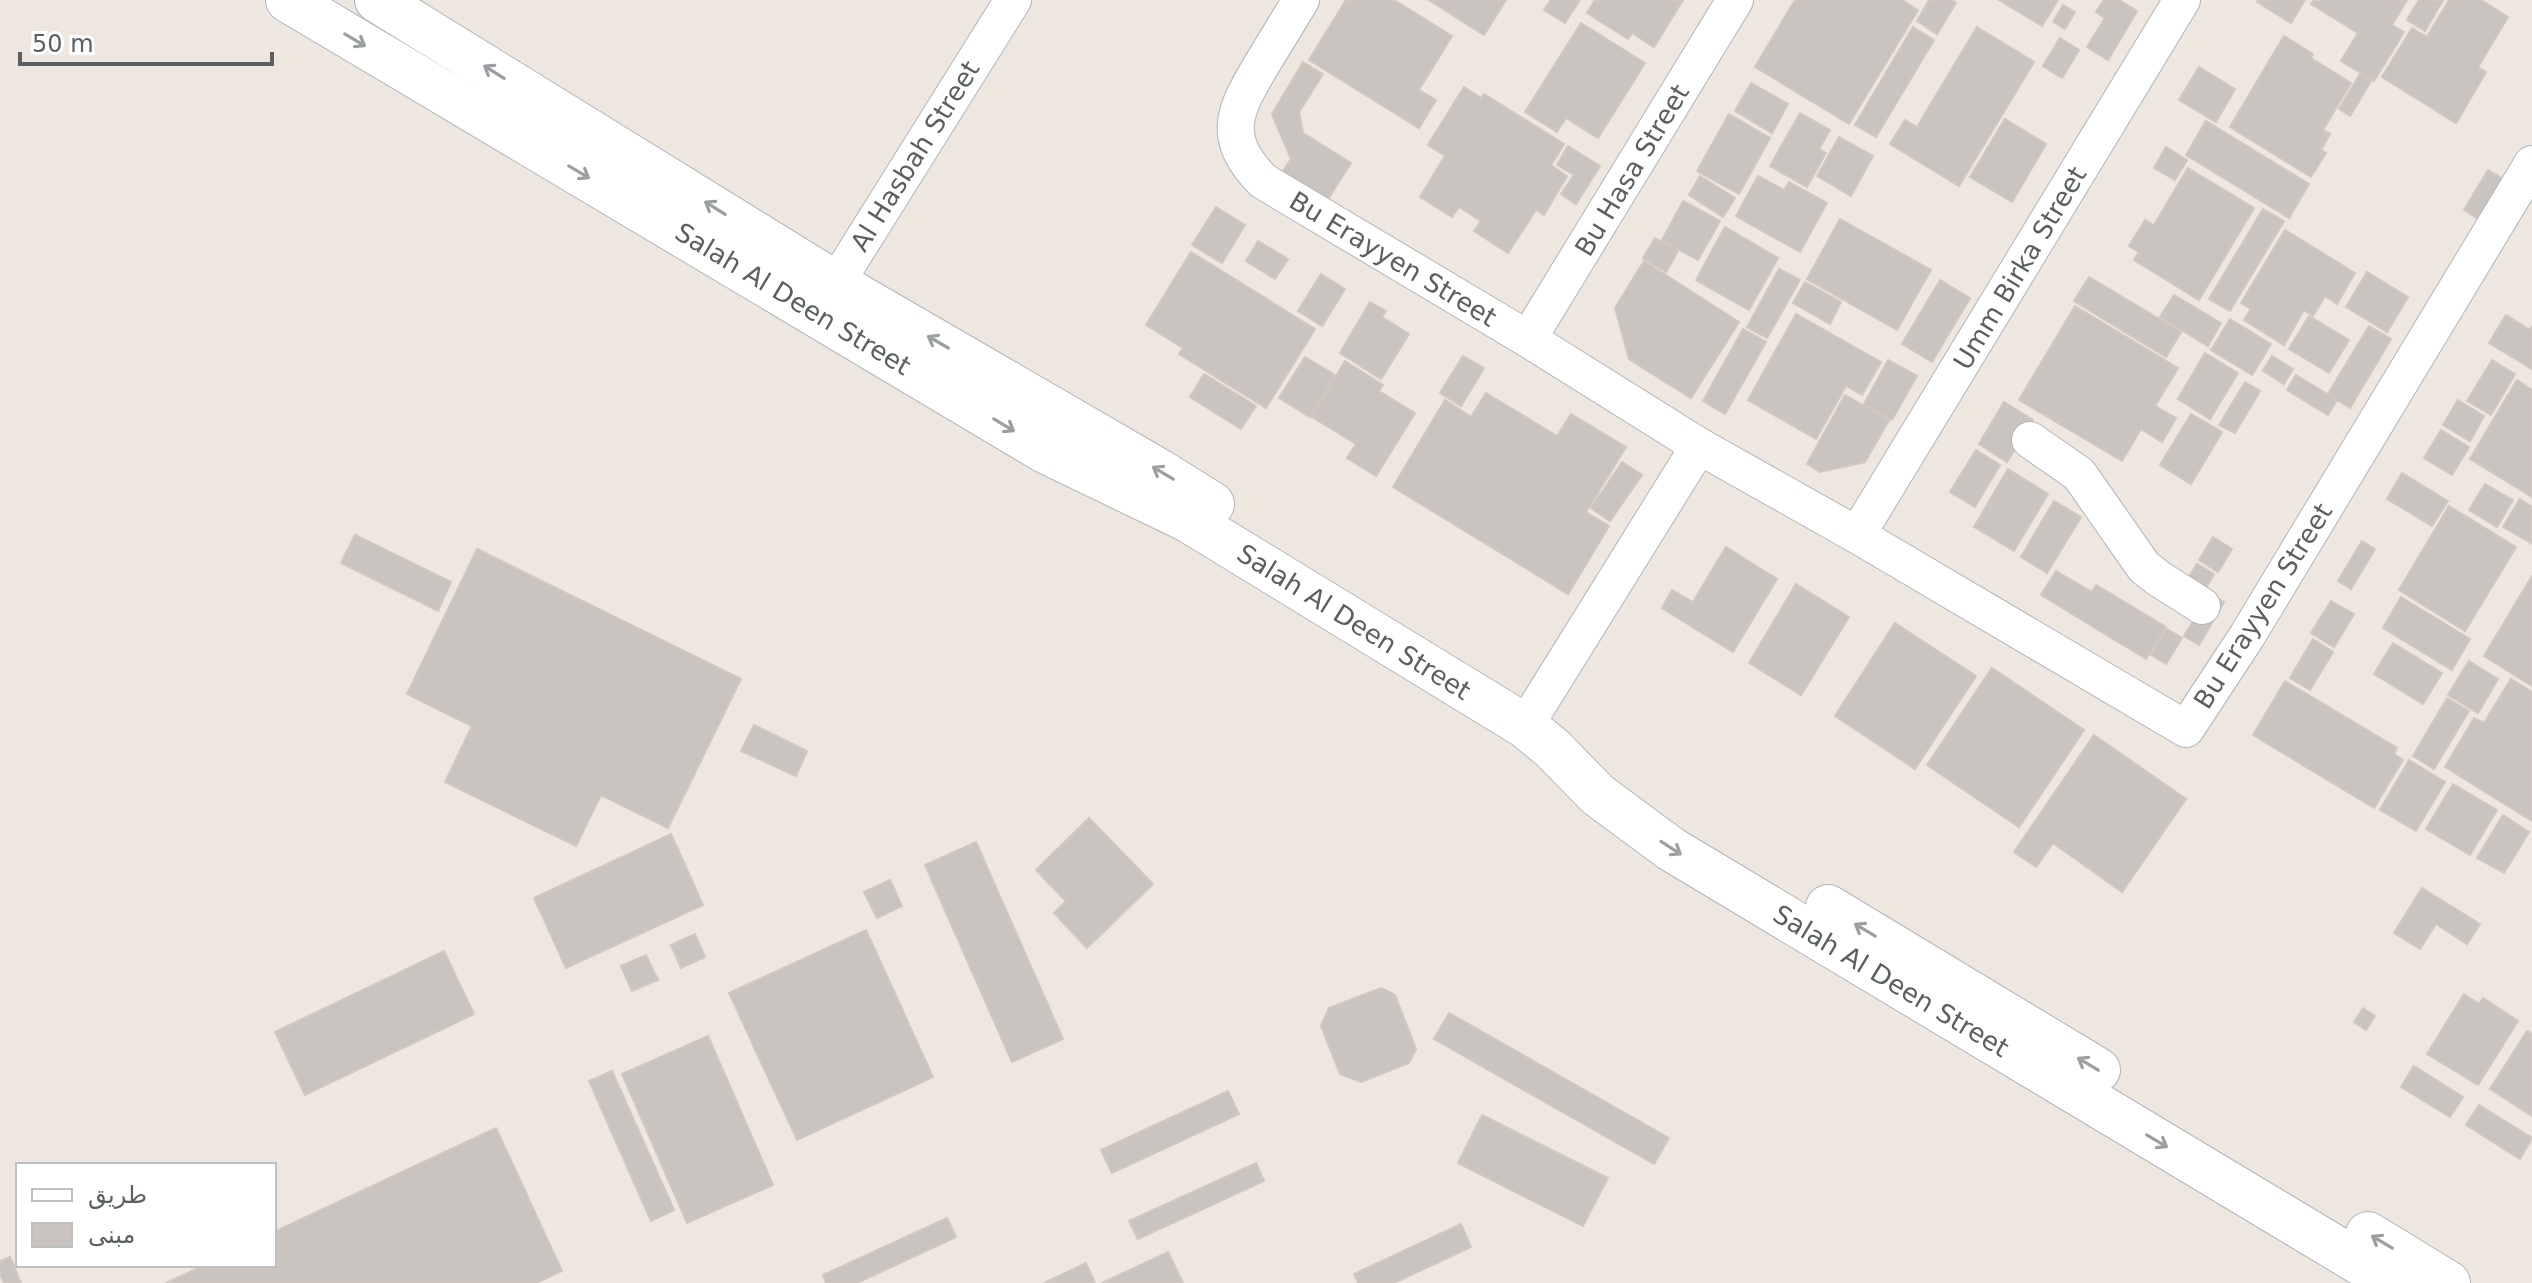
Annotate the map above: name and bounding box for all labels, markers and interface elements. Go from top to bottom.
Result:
scale bar [20,16,272,66]
text: 50 m [32,30,94,58]
one-way arrow [343,32,366,48]
street label: Al Hasbah Street [844,55,986,257]
one-way arrow [483,64,506,80]
street label: Bu Hasa Street [1569,79,1695,261]
street label: Umm Birka Street [1948,161,2092,375]
one-way arrow [566,165,590,180]
street label: Bu Erayyen Street [1284,185,1502,333]
one-way arrow [704,200,727,216]
street label: Salah Al Deen Street [670,217,916,381]
one-way arrow [927,334,950,350]
one-way arrow [992,418,1015,434]
one-way arrow [1152,465,1175,481]
street label: Bu Erayyen Street [2188,498,2338,714]
street label: Salah Al Deen Street [1232,538,1476,706]
one-way arrow [1659,840,1681,856]
street label: Salah Al Deen Street [1768,899,2014,1063]
one-way arrow [1854,921,1877,937]
one-way arrow [2077,1055,2100,1071]
one-way arrow [2145,1133,2168,1149]
legend [16,1163,276,1267]
text: طريق [88,1181,147,1209]
text: مبنى [88,1221,135,1249]
one-way arrow [2371,1234,2394,1250]

